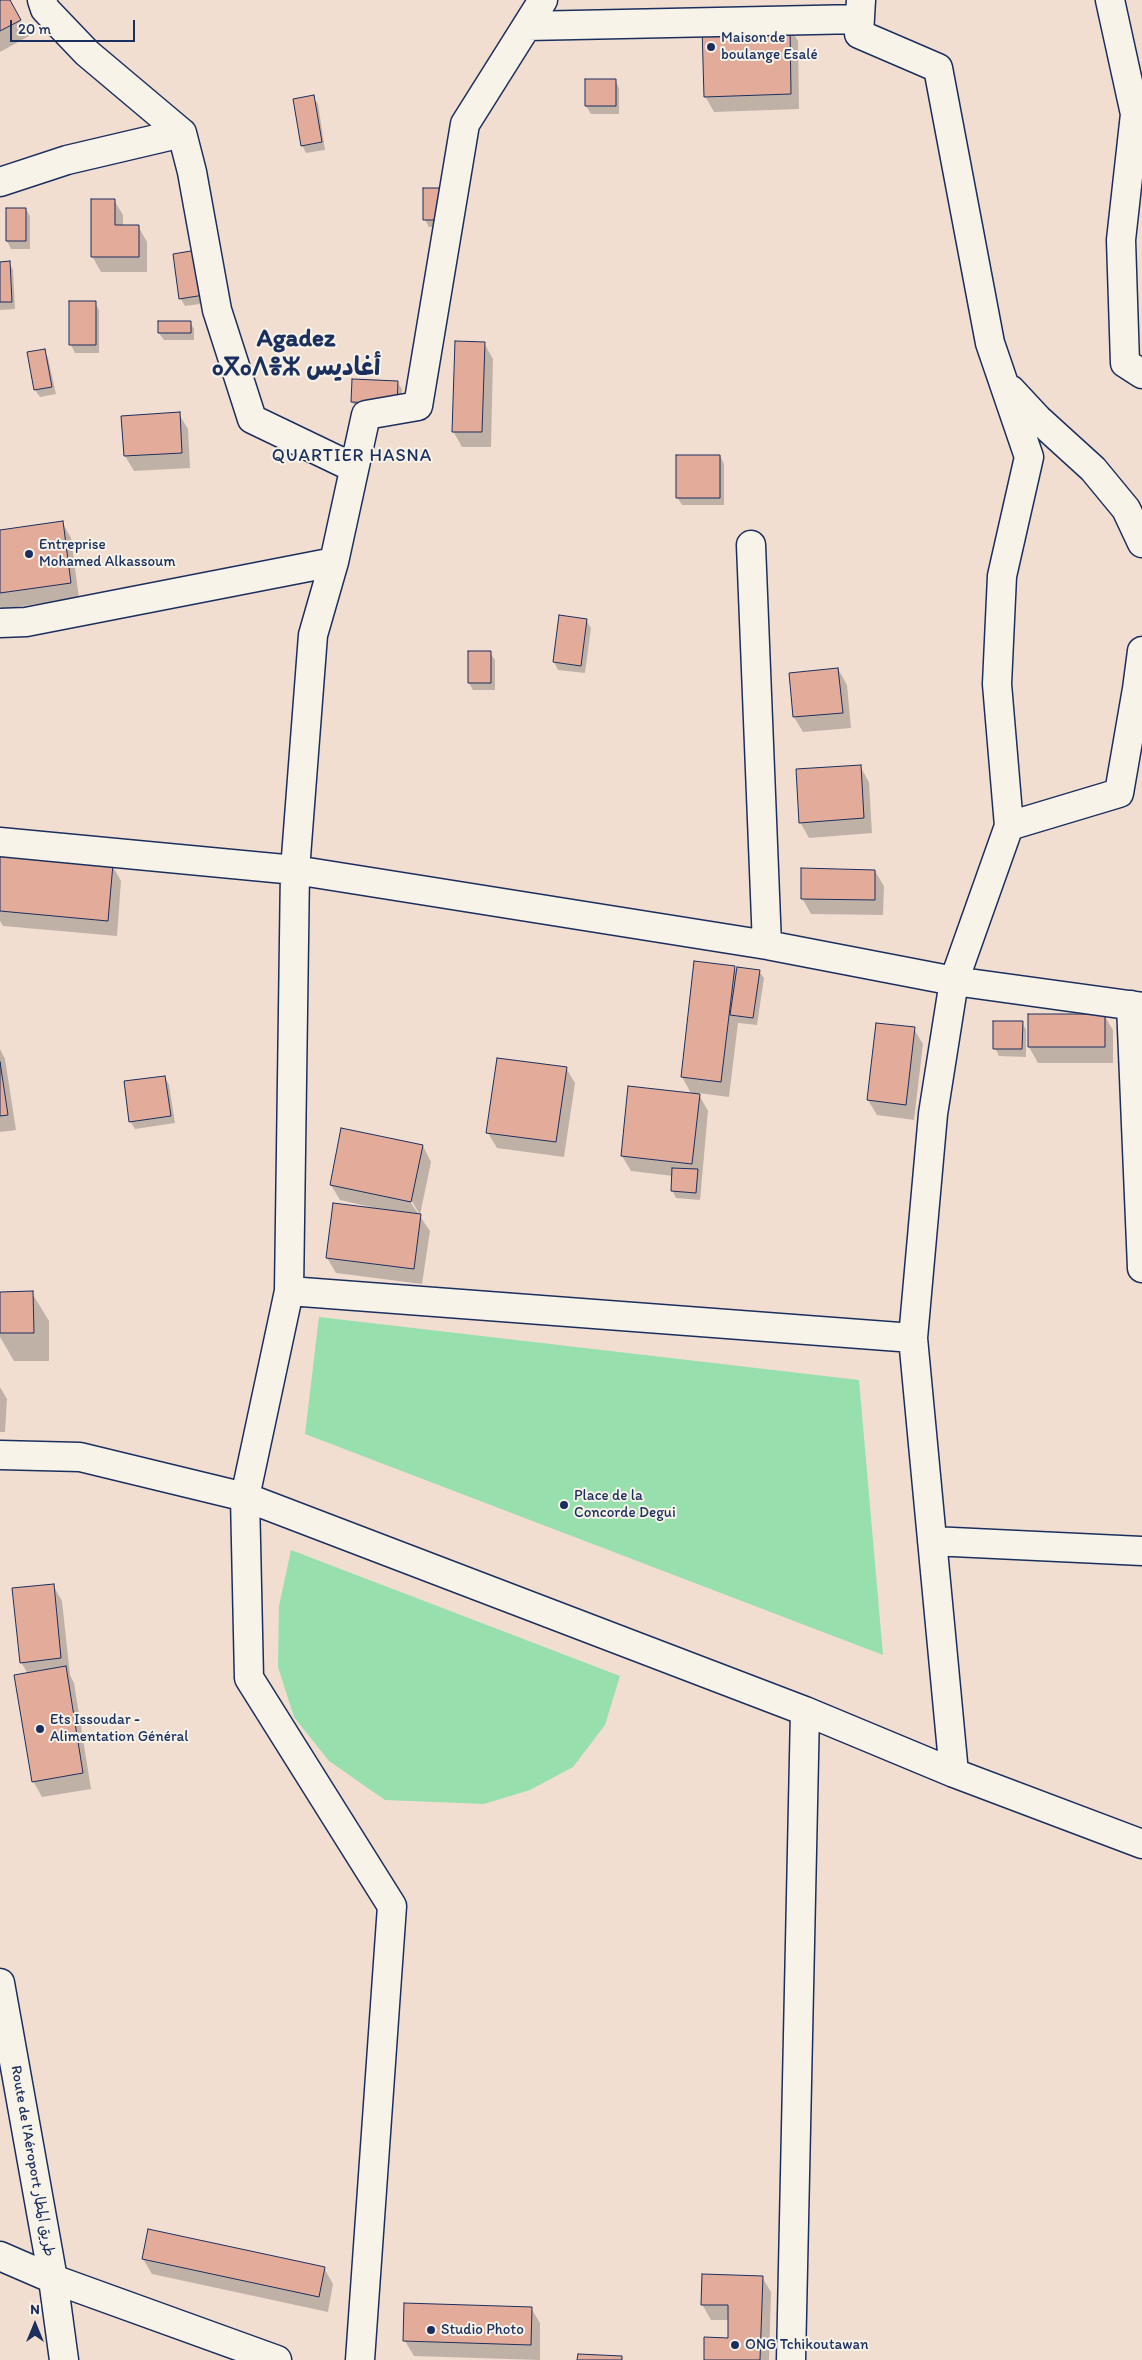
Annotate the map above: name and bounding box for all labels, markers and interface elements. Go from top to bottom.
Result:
scale bar [12,10,138,42]
text: 20 m [18,20,51,38]
place label: Maison de boulange Esalé [721,29,818,64]
marker: Maison de boulange Esalé [705,41,717,53]
district label: Agadez ⴰⴳⴰⴷⴻⵣ أغاديس [212,325,380,384]
district label: QUARTIER HASNA [270,445,434,467]
place label: Entreprise Mohamed Alkassoum [39,536,176,571]
marker: Entreprise Mohamed Alkassoum [23,548,35,560]
place label: Place de la Concorde Degui [574,1487,676,1522]
marker: Place de la Concorde Degui [558,1499,570,1511]
place label: Ets Issoudar - Alimentation Général [50,1711,189,1746]
marker: Ets Issoudar - Alimentation Général [34,1723,46,1735]
street label: Route de l'Aéroport طريق المطار [6,2064,58,2258]
north arrow [10,2300,60,2350]
text: N [30,2301,40,2318]
place label: Studio Photo [441,2321,524,2339]
marker: Studio Photo [425,2324,437,2336]
place label: ONG Tchikoutawan [745,2336,868,2354]
marker: ONG Tchikoutawan [729,2339,741,2351]

